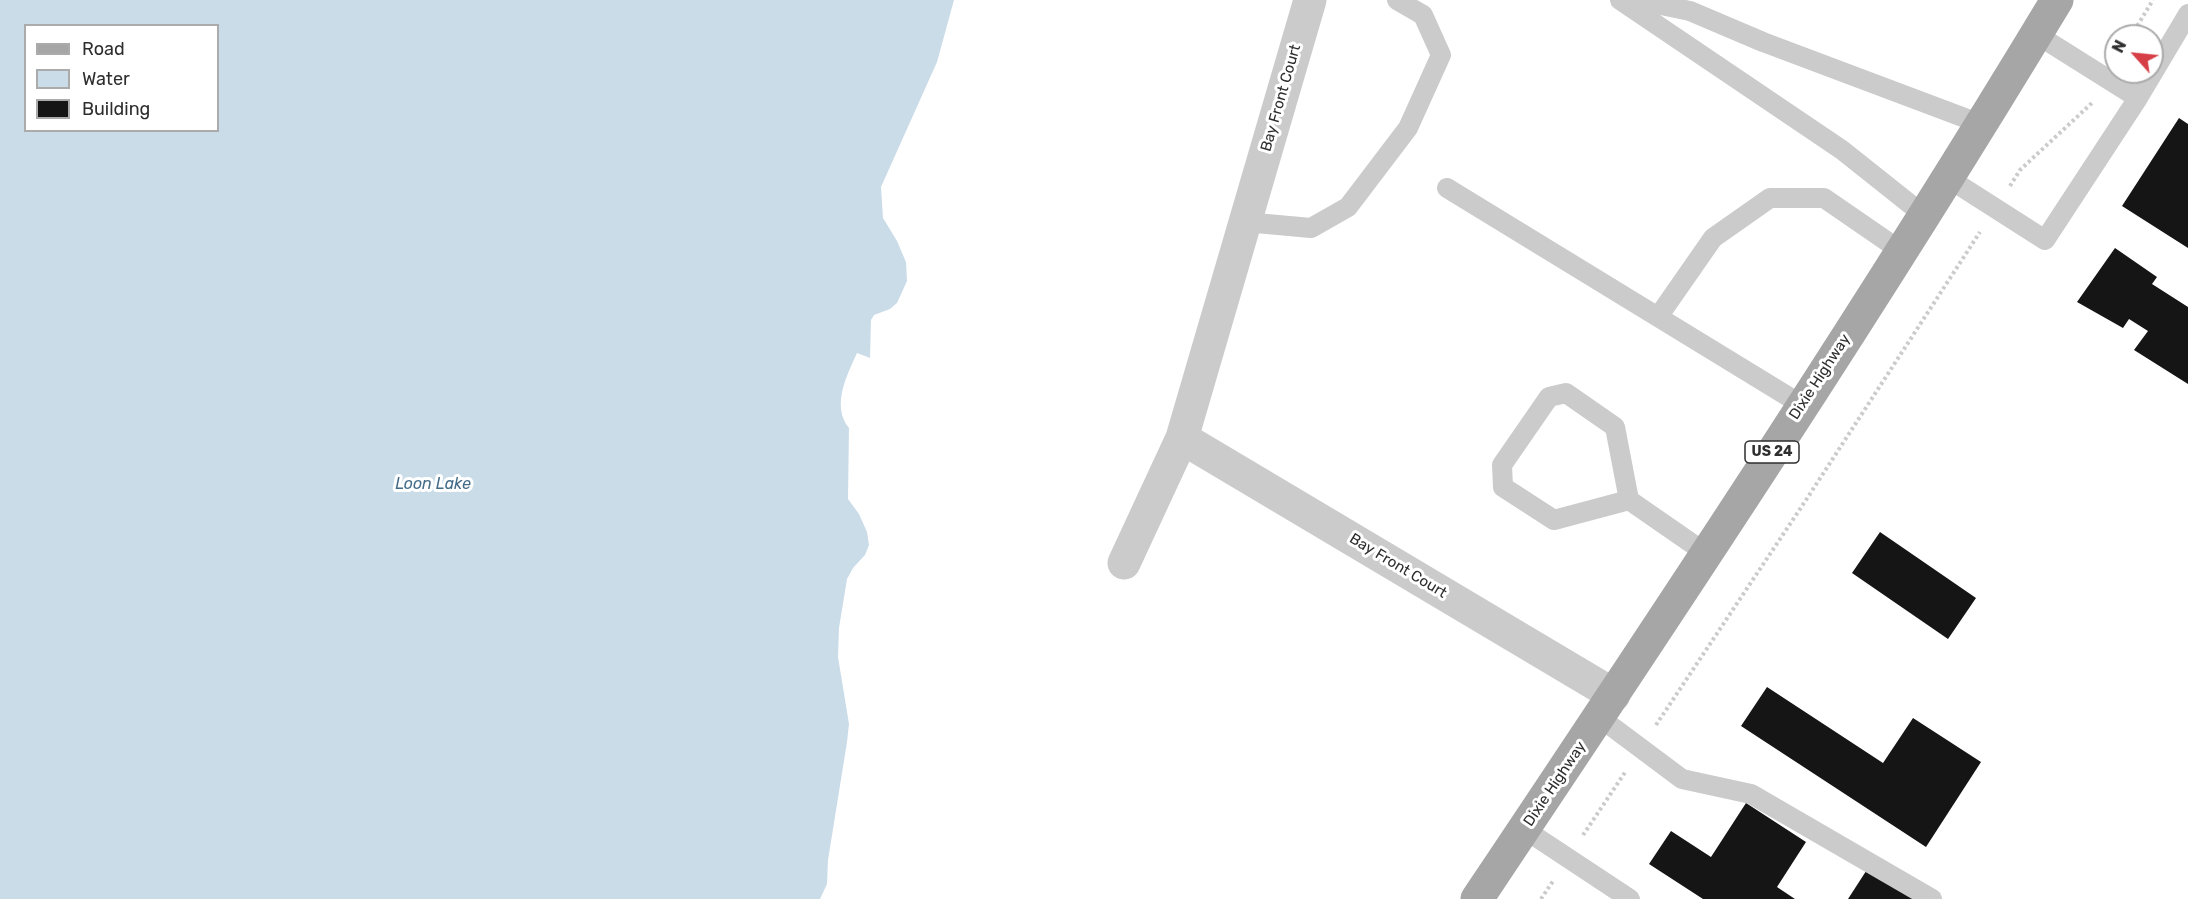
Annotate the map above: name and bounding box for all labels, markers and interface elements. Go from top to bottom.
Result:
legend [24,24,219,132]
north arrow [2104,24,2164,84]
text: N [2108,37,2130,56]
text: Road [82,38,125,60]
street label: Bay Front Court [1257,42,1305,154]
text: Water [82,68,130,90]
text: Building [82,98,150,120]
street label: Dixie Highway [1786,331,1854,423]
road number: US 24 [1745,441,1799,463]
water label: Loon Lake [395,474,471,494]
street label: Bay Front Court [1346,530,1450,602]
street label: Dixie Highway [1520,738,1590,830]

